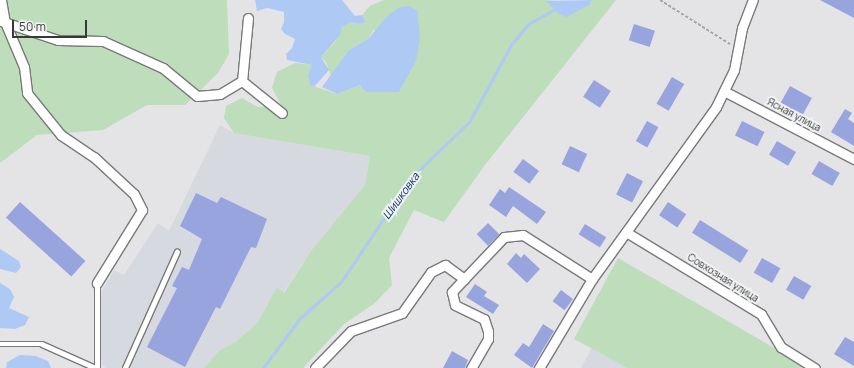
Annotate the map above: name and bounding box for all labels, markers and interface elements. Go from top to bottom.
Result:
scale bar [14,12,89,38]
text: 50 m [19,18,46,35]
street label: Ясная улица [765,96,823,134]
water label: Шишковка [380,170,422,222]
street label: Совхозная улица [685,251,761,305]

